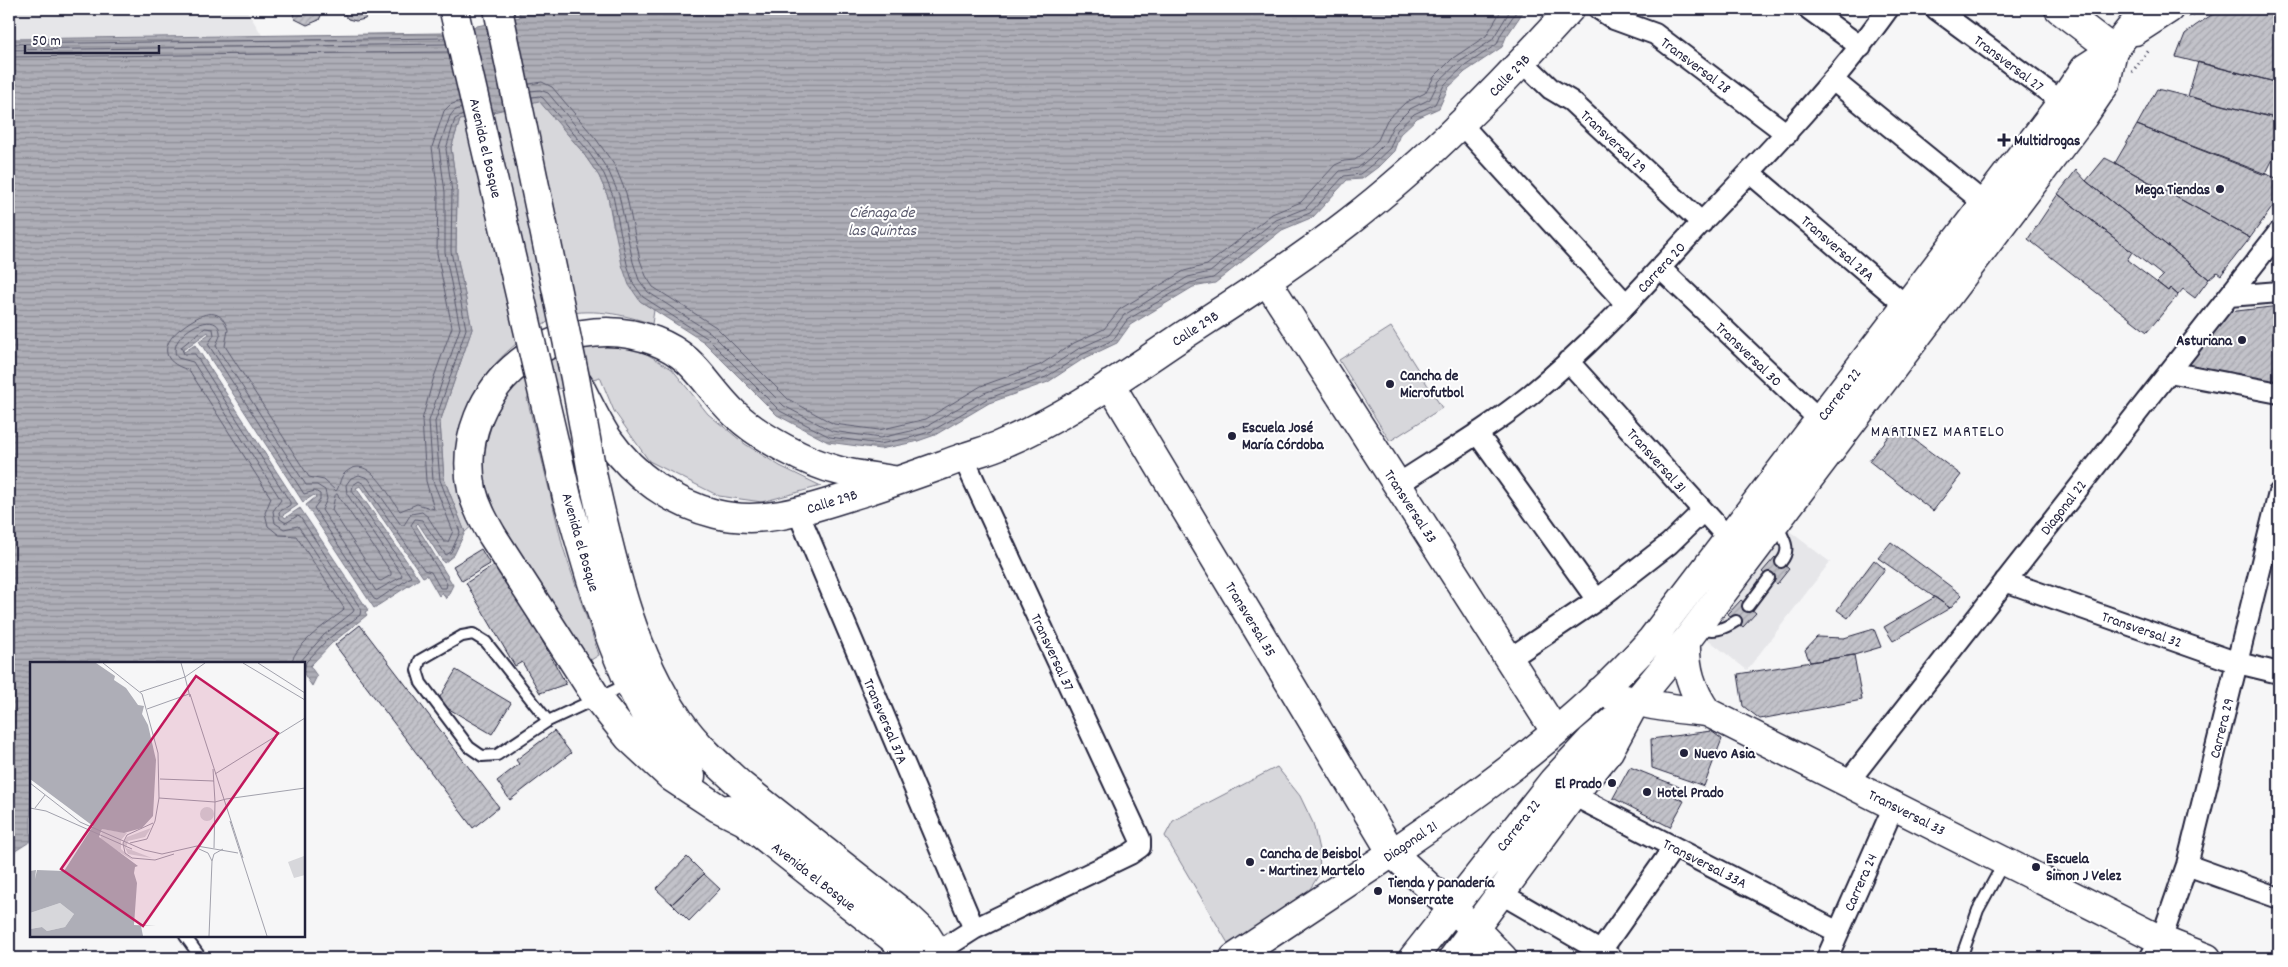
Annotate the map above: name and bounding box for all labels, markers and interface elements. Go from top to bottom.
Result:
scale bar [25,22,159,54]
text: 50 m [32,31,61,53]
street label: Transversal 27 [1968,31,2048,98]
street label: Transversal 28 [1655,33,1735,100]
street label: Calle 29B [1484,50,1536,103]
street label: Avenida el Bosque [462,96,506,201]
street label: Transversal 29 [1574,106,1651,179]
place label: Multidrogas [2014,131,2080,153]
marker: Multidrogas [1998,134,2010,146]
place label: Mega Tiendas [2135,180,2210,202]
marker: Mega Tiendas [2214,183,2226,195]
water label: Ciénaga de las Quintas [848,202,917,243]
street label: Transversal 28A [1795,211,1878,288]
street label: Carrera 20 [1633,238,1692,299]
street label: Calle 29B [1168,306,1224,353]
street label: Transversal 30 [1709,318,1786,393]
place label: Asturiana [2176,331,2233,353]
marker: Asturiana [2236,334,2248,346]
street label: Carrera 22 [1813,364,1868,426]
place label: Cancha de Microfutbol [1400,366,1464,405]
marker: Cancha de Microfutbol [1384,378,1396,390]
place label: Escuela José María Córdoba [1242,418,1324,457]
district label: MARTINEZ MARTELO [1871,421,2005,444]
street label: Transversal 31 [1620,424,1691,499]
marker: Escuela José María Córdoba [1226,430,1238,442]
street label: Transversal 33 [1377,466,1441,548]
street label: Diagonal 22 [2036,476,2093,541]
street label: Calle 29B [804,485,861,521]
street label: Avenida el Bosque [554,491,604,595]
street label: Transversal 35 [1218,578,1280,662]
street label: Transversal 32 [2098,607,2185,655]
street label: Transversal 37 [1024,611,1079,695]
inset map [30,662,305,937]
street label: Transversal 37A [856,675,912,768]
street label: Carrera 29 [2205,696,2241,761]
place label: Nuevo Asia [1694,744,1756,766]
marker: Nuevo Asia [1678,747,1690,759]
place label: El Prado [1555,774,1602,796]
marker: El Prado [1606,777,1618,789]
place label: Hotel Prado [1657,783,1724,805]
street label: Transversal 33 [1864,785,1948,843]
marker: Hotel Prado [1641,786,1653,798]
street label: Carrera 22 [1492,795,1547,857]
street label: Diagonal 21 [1379,816,1443,869]
street label: Transversal 33A [1658,834,1750,895]
street label: Avenida el Bosque [766,838,860,918]
place label: Cancha de Beisbol - Martinez Martelo [1260,844,1365,883]
place label: Escuela Simon J Velez [2046,849,2122,888]
street label: Carrera 24 [1839,850,1884,915]
marker: Cancha de Beisbol - Martinez Martelo [1244,856,1256,868]
marker: Escuela Simon J Velez [2030,861,2042,873]
place label: Tienda y panadería Monserrate [1388,873,1495,912]
marker: Tienda y panadería Monserrate [1372,885,1384,897]

